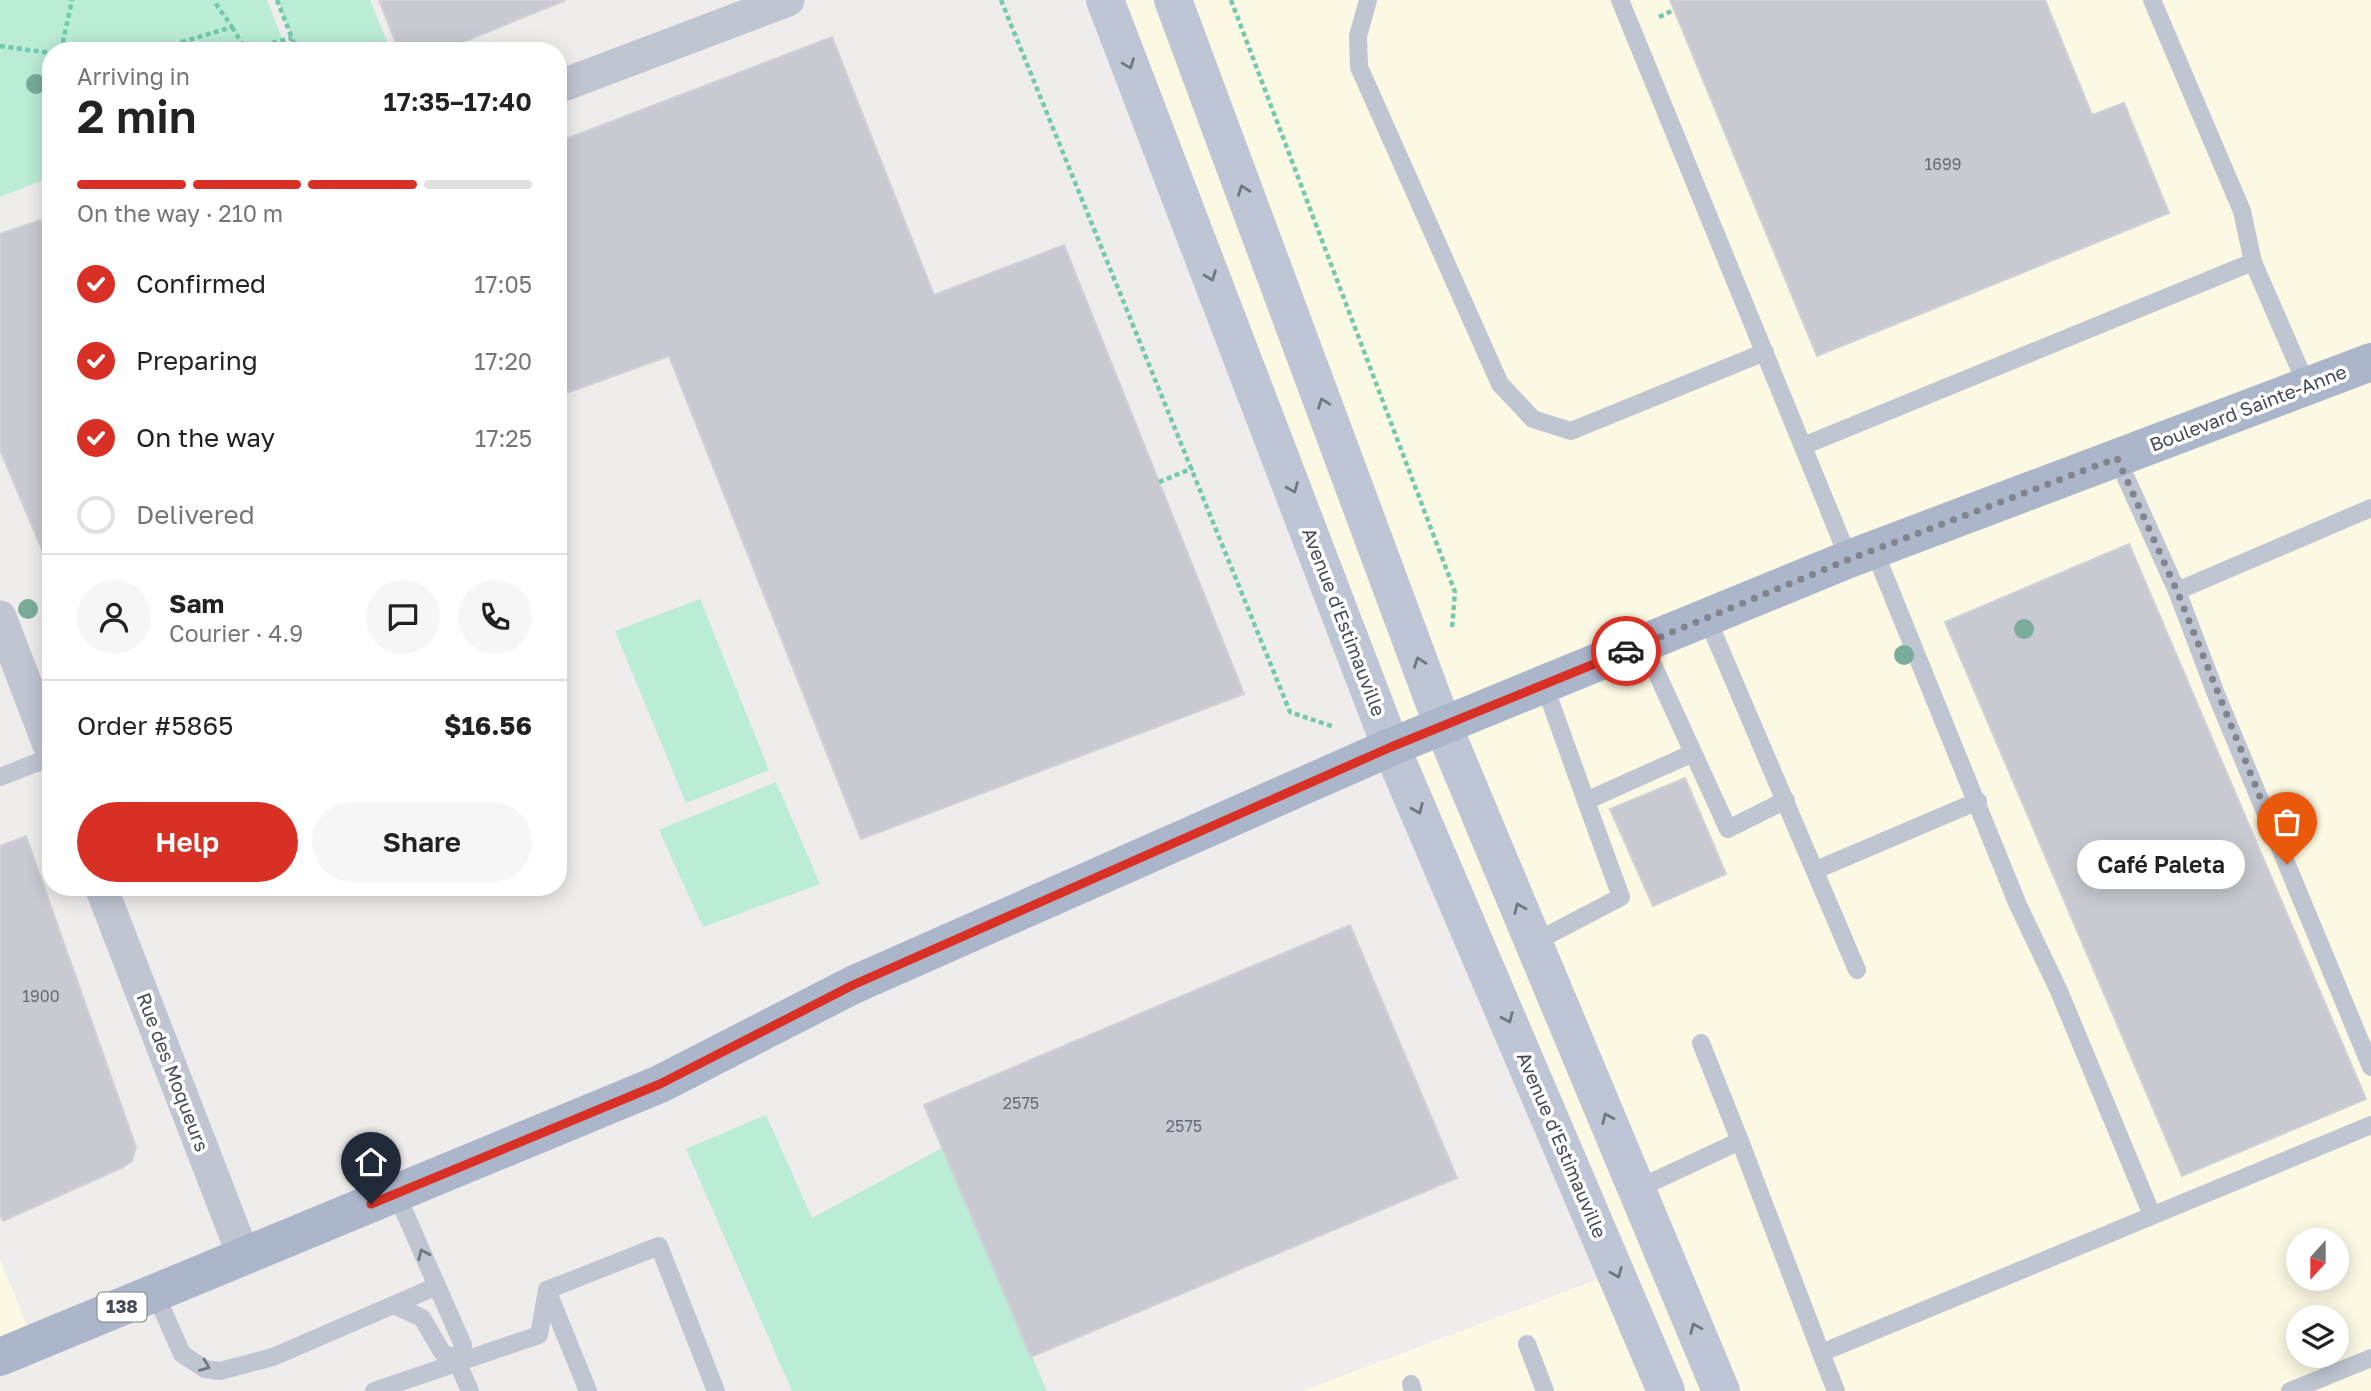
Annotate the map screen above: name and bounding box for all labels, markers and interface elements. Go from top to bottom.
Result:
one-way arrow [1121,57,1135,69]
text: Arriving in [77,62,190,90]
text: 17:35–17:40 [384,86,532,117]
text: 2 min [77,88,197,143]
house number: 1699 [1925,154,1961,174]
one-way arrow [1238,184,1252,196]
text: On the way · 210 m [77,199,283,227]
icon: check [77,265,115,303]
text: Confirmed [136,268,266,299]
one-way arrow [1203,269,1217,281]
text: 17:05 [474,270,532,298]
icon: check [77,342,115,380]
text: Preparing [136,345,258,376]
text: 17:20 [474,347,532,375]
street label: Boulevard Sainte-Anne [2146,359,2350,456]
one-way arrow [1317,397,1331,409]
icon: check [77,419,115,457]
text: On the way [136,422,275,453]
text: 17:25 [475,424,532,452]
one-way arrow [1284,482,1298,494]
text: Delivered [136,499,255,530]
street label: Avenue d'Estimauville [1298,524,1391,719]
button: person [77,580,151,654]
button: chat [366,580,440,654]
button: phone [458,580,532,654]
text: Sam [169,588,224,619]
courier [1591,616,1661,686]
text: Courier · 4.9 [169,619,303,647]
icon: car [1607,632,1645,670]
one-way arrow [1413,657,1427,669]
text: Order #5865 [77,710,233,741]
text: $16.56 [444,710,532,741]
pin [2257,792,2317,864]
button: Help [77,802,298,882]
button: Share [312,802,532,882]
one-way arrow [1410,803,1424,815]
icon: bag [2268,803,2306,841]
callout: Café Paleta [2077,840,2245,888]
text: Café Paleta [2097,850,2225,878]
one-way arrow [1513,903,1527,916]
house number: 1900 [22,986,60,1006]
street label: Rue des Moqueurs [133,989,214,1154]
one-way arrow [1500,1011,1514,1024]
street label: Avenue d'Estimauville [1513,1048,1612,1241]
house number: 2575 [1003,1093,1039,1113]
one-way arrow [1601,1113,1615,1125]
house number: 2575 [1166,1116,1202,1136]
pin [341,1132,401,1204]
icon: home [352,1143,390,1181]
north arrow [2286,1228,2348,1292]
map controls [2286,1228,2349,1368]
one-way arrow [417,1249,431,1261]
one-way arrow [1609,1265,1623,1278]
road number: 138 [97,1292,146,1322]
button: layers [2286,1305,2349,1368]
one-way arrow [1689,1323,1703,1335]
one-way arrow [198,1358,210,1372]

